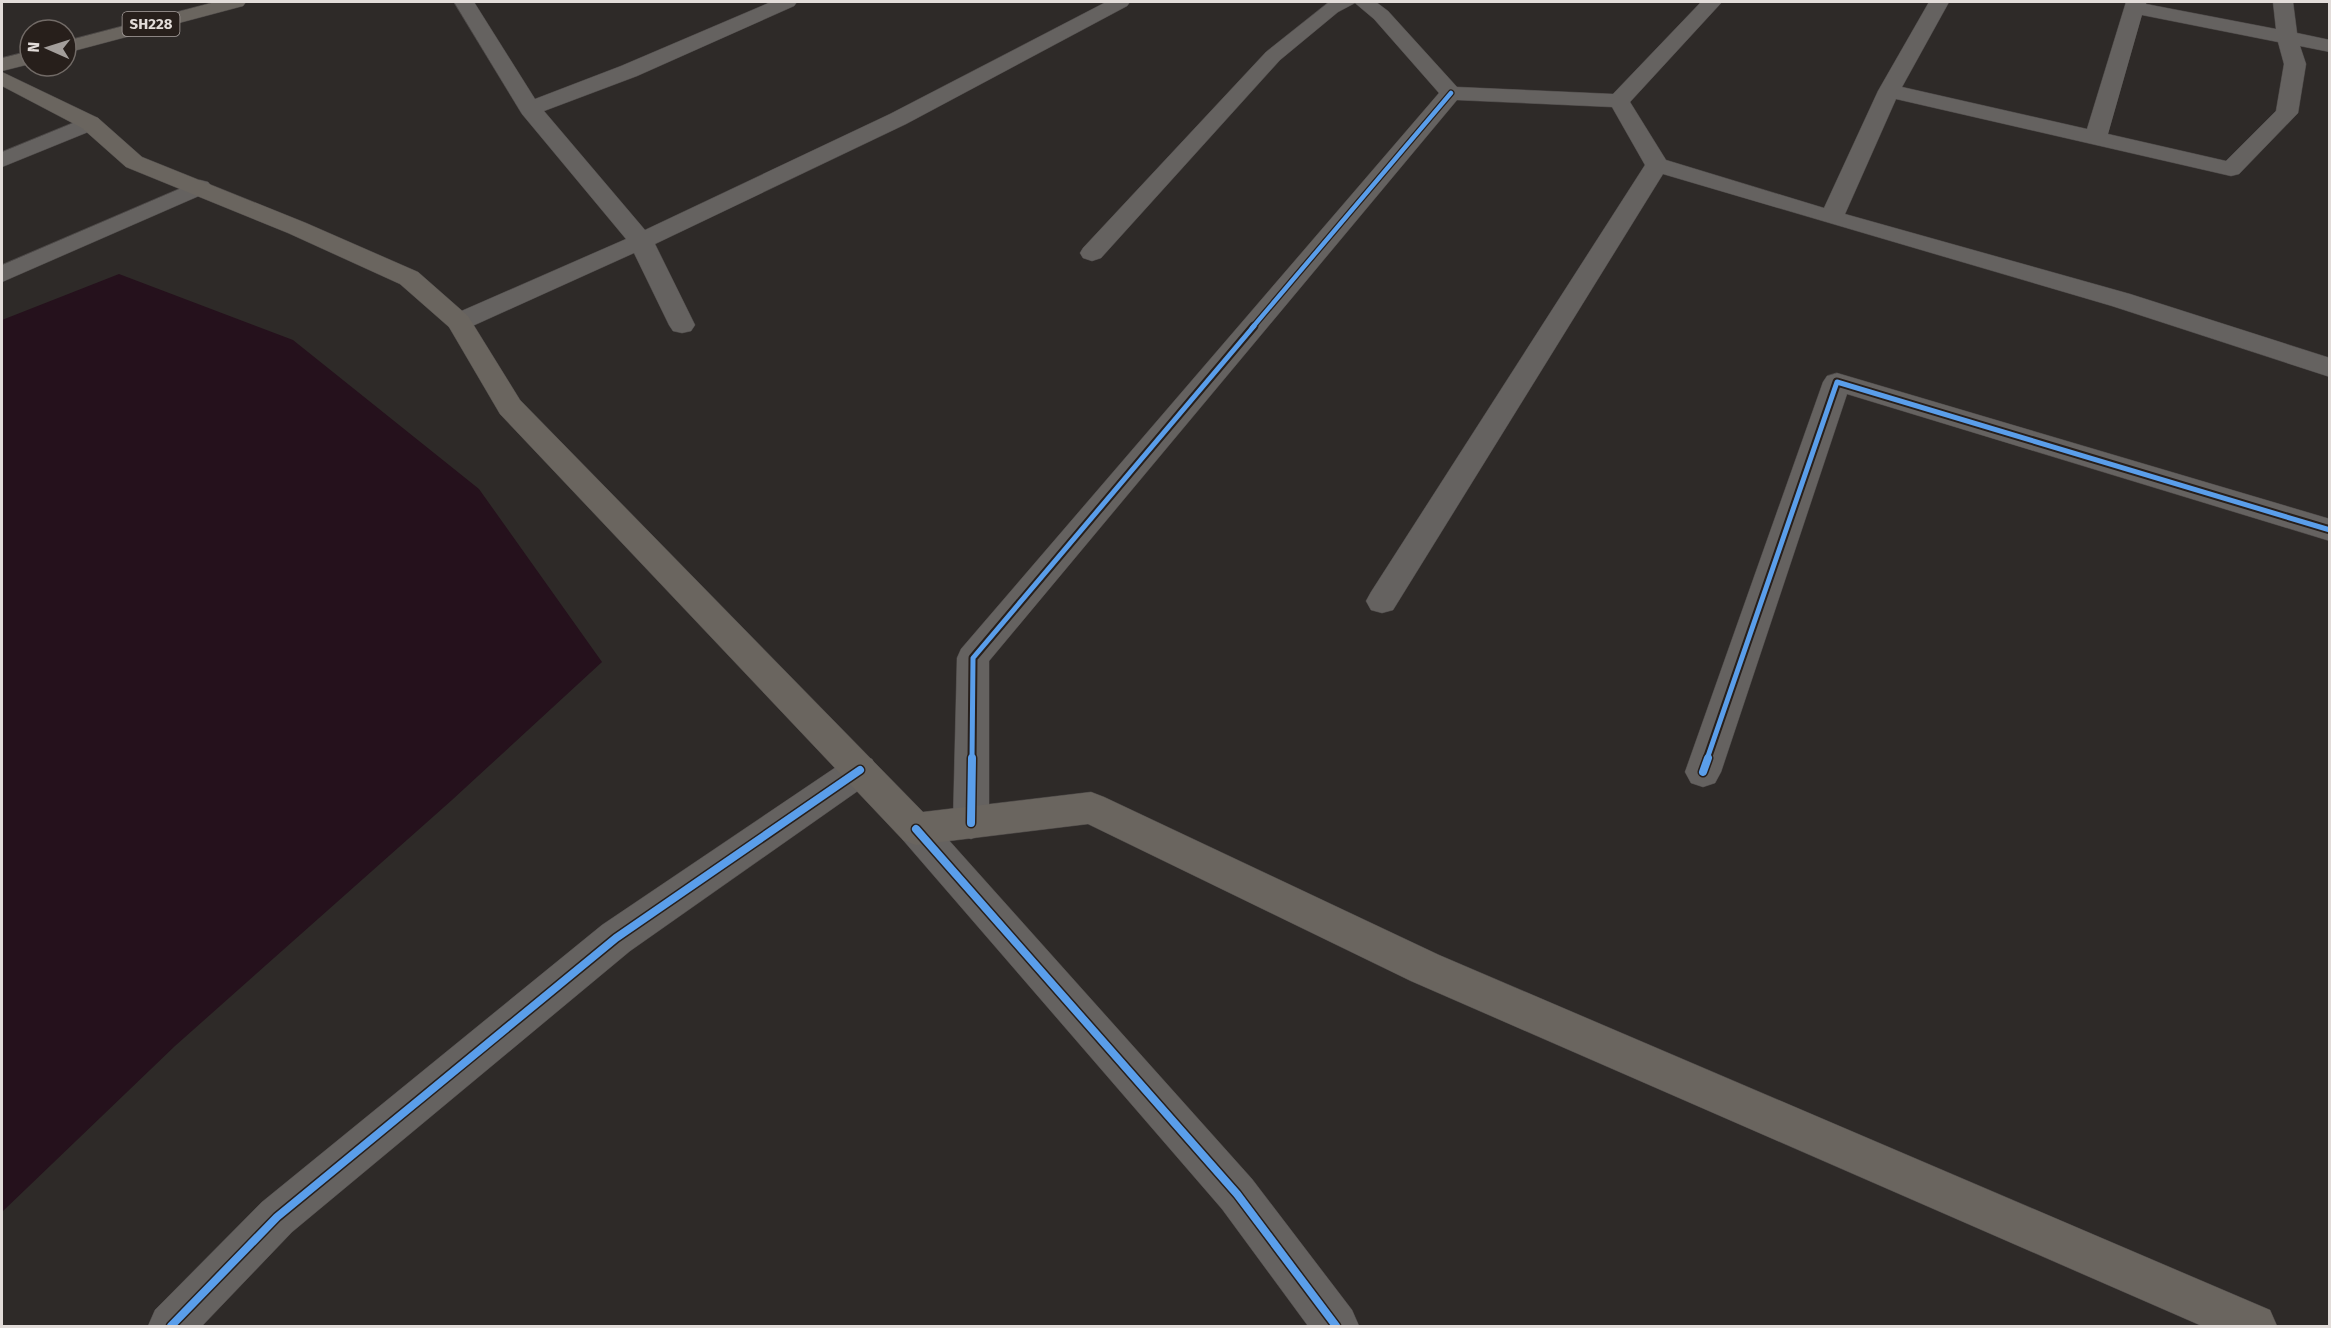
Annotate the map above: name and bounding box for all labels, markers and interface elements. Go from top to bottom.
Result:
road number: SH228 [122,12,180,36]
north arrow [18,18,78,78]
text: N [24,41,43,53]

